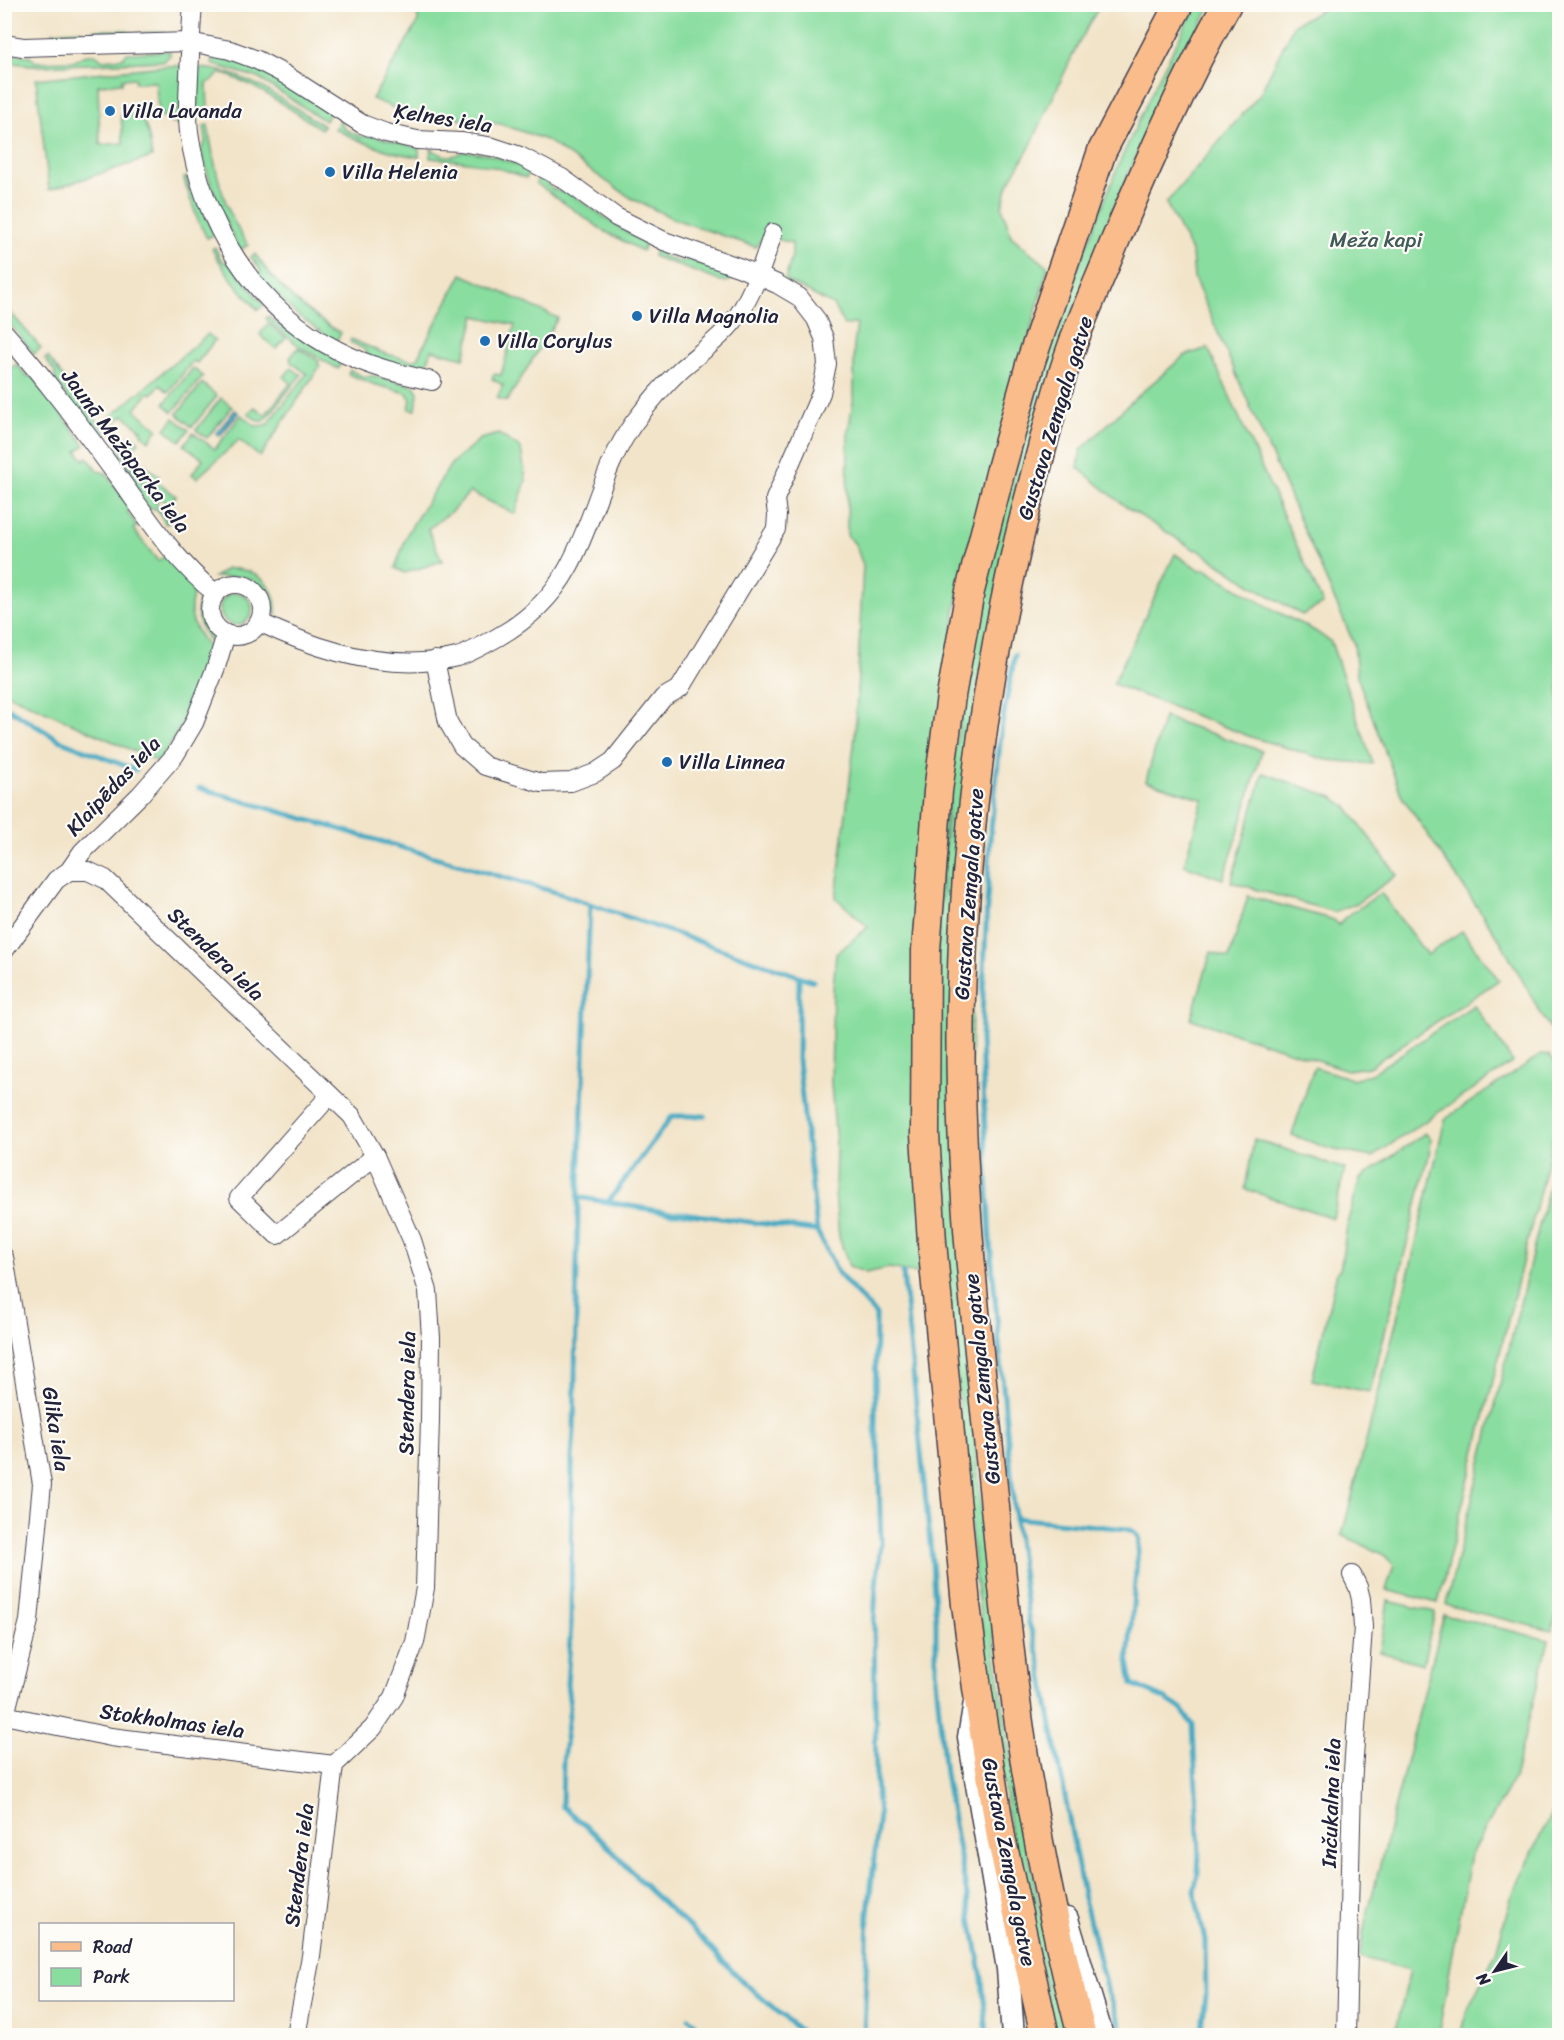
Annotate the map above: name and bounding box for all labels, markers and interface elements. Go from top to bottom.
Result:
place label: Villa Lavanda [122,92,242,130]
street label: Ķelnes iela [391,92,495,145]
marker: Villa Lavanda [103,104,117,118]
place label: Villa Helenia [342,153,458,191]
marker: Villa Helenia [323,165,337,179]
park label: Meža kapi [1330,221,1423,259]
place label: Villa Magnolia [649,297,779,335]
marker: Villa Magnolia [630,309,644,323]
street label: Gustava Zemgala gatve [1006,311,1104,525]
place label: Villa Corylus [497,322,612,360]
marker: Villa Corylus [478,334,492,348]
street label: Jaunā Mežaparka iela [51,360,201,542]
street label: Klaipēdas iela [56,726,170,845]
place label: Villa Linnea [679,743,785,781]
marker: Villa Linnea [660,755,674,769]
street label: Gustava Zemgala gatve [943,787,995,1001]
street label: Stendera iela [158,897,274,1011]
street label: Gustava Zemgala gatve [952,1271,1012,1486]
street label: Stendera iela [387,1330,427,1455]
street label: Glika iela [31,1384,81,1474]
street label: Stokholmas iela [97,1692,247,1750]
street label: Inčukalna iela [1310,1737,1352,1869]
street label: Gustava Zemgala gatve [970,1754,1048,1970]
street label: Stendera iela [273,1801,325,1929]
legend [39,1923,234,2001]
text: Road [93,1931,133,1963]
north arrow [1465,1941,1525,2001]
text: Park [93,1961,130,1993]
text: N [1468,1966,1499,1993]

